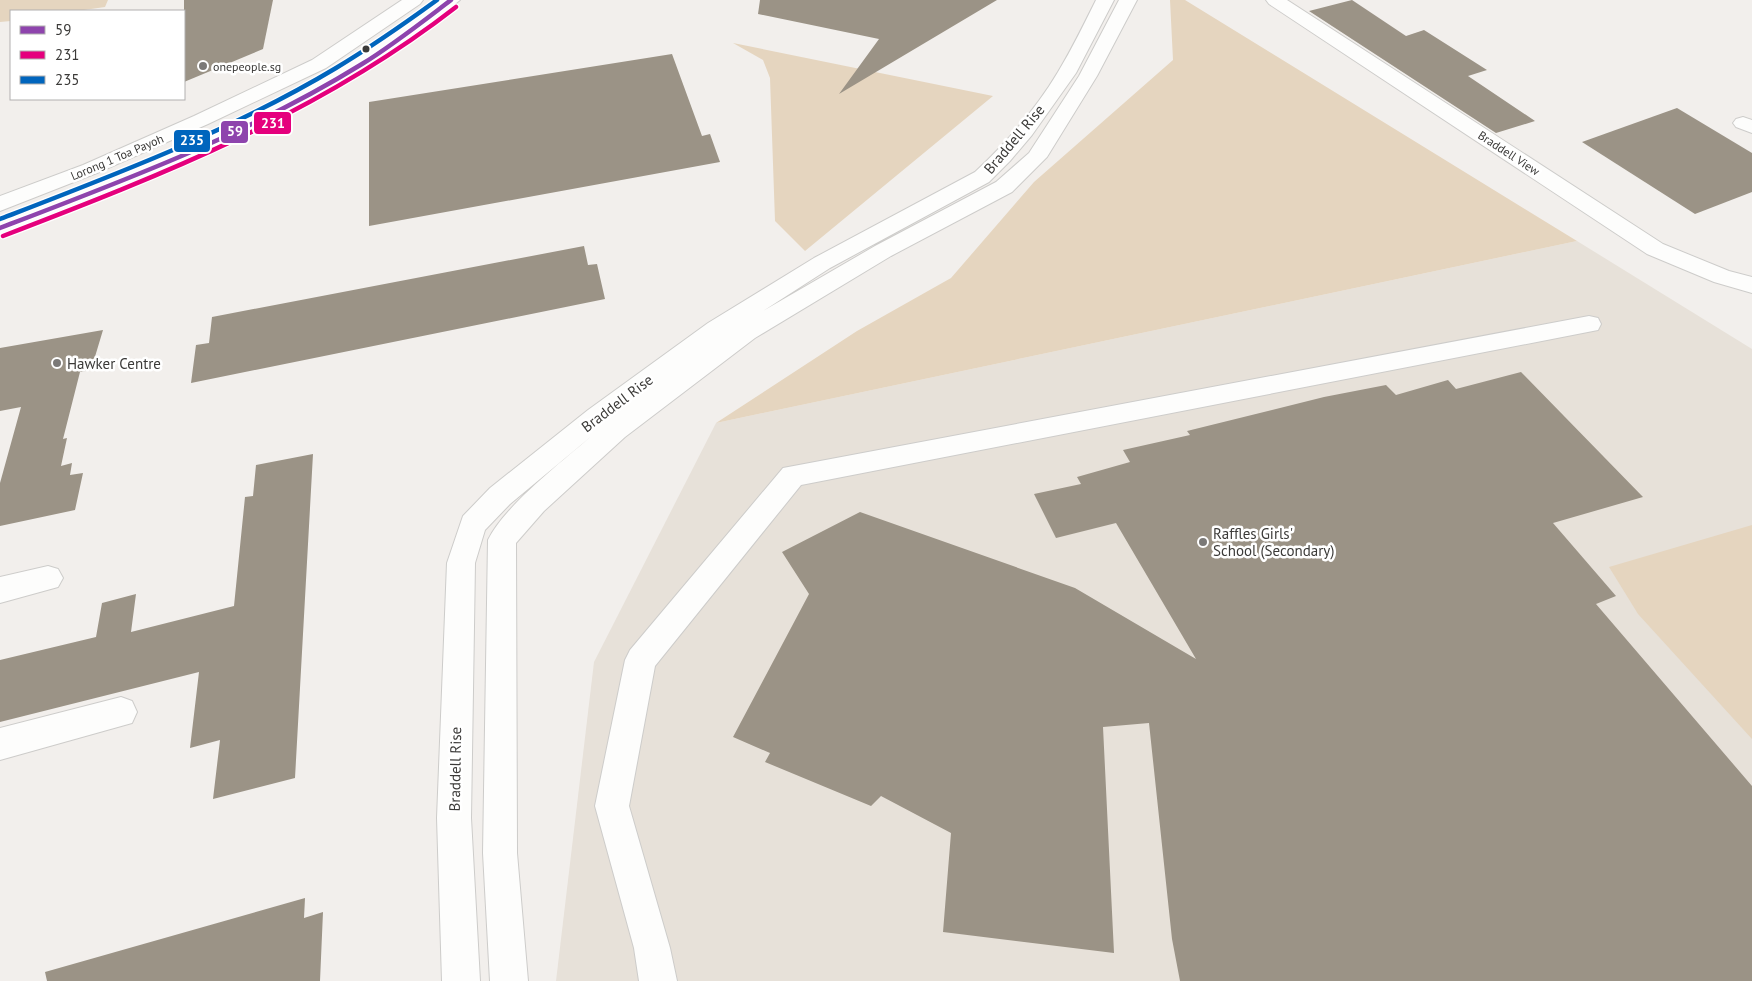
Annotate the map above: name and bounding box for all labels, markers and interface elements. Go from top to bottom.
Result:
legend [10,10,185,100]
text: 59 [55,20,71,39]
unlabelled marker [361,44,371,54]
text: 231 [55,45,80,64]
place label: onepeople.sg [213,59,281,74]
marker: onepeople.sg [197,60,209,72]
text: 235 [55,70,80,89]
street label: Braddell Rise [979,100,1049,178]
line badge: 231 [253,111,292,135]
text: 231 [261,114,285,132]
line badge: 59 [220,120,249,144]
text: 59 [227,122,243,140]
street label: Braddell View [1475,127,1543,179]
line badge: 235 [173,129,211,153]
street label: Lorong 1 Toa Payoh [68,131,166,183]
text: 235 [180,131,204,149]
place label: Hawker Centre [67,354,161,373]
marker: Hawker Centre [51,357,63,369]
street label: Braddell Rise [577,370,657,436]
place label: Raffles Girls' School (Secondary) [1213,524,1335,560]
marker: Raffles Girls' School (Secondary) [1197,536,1209,548]
street label: Braddell Rise [445,726,465,812]

